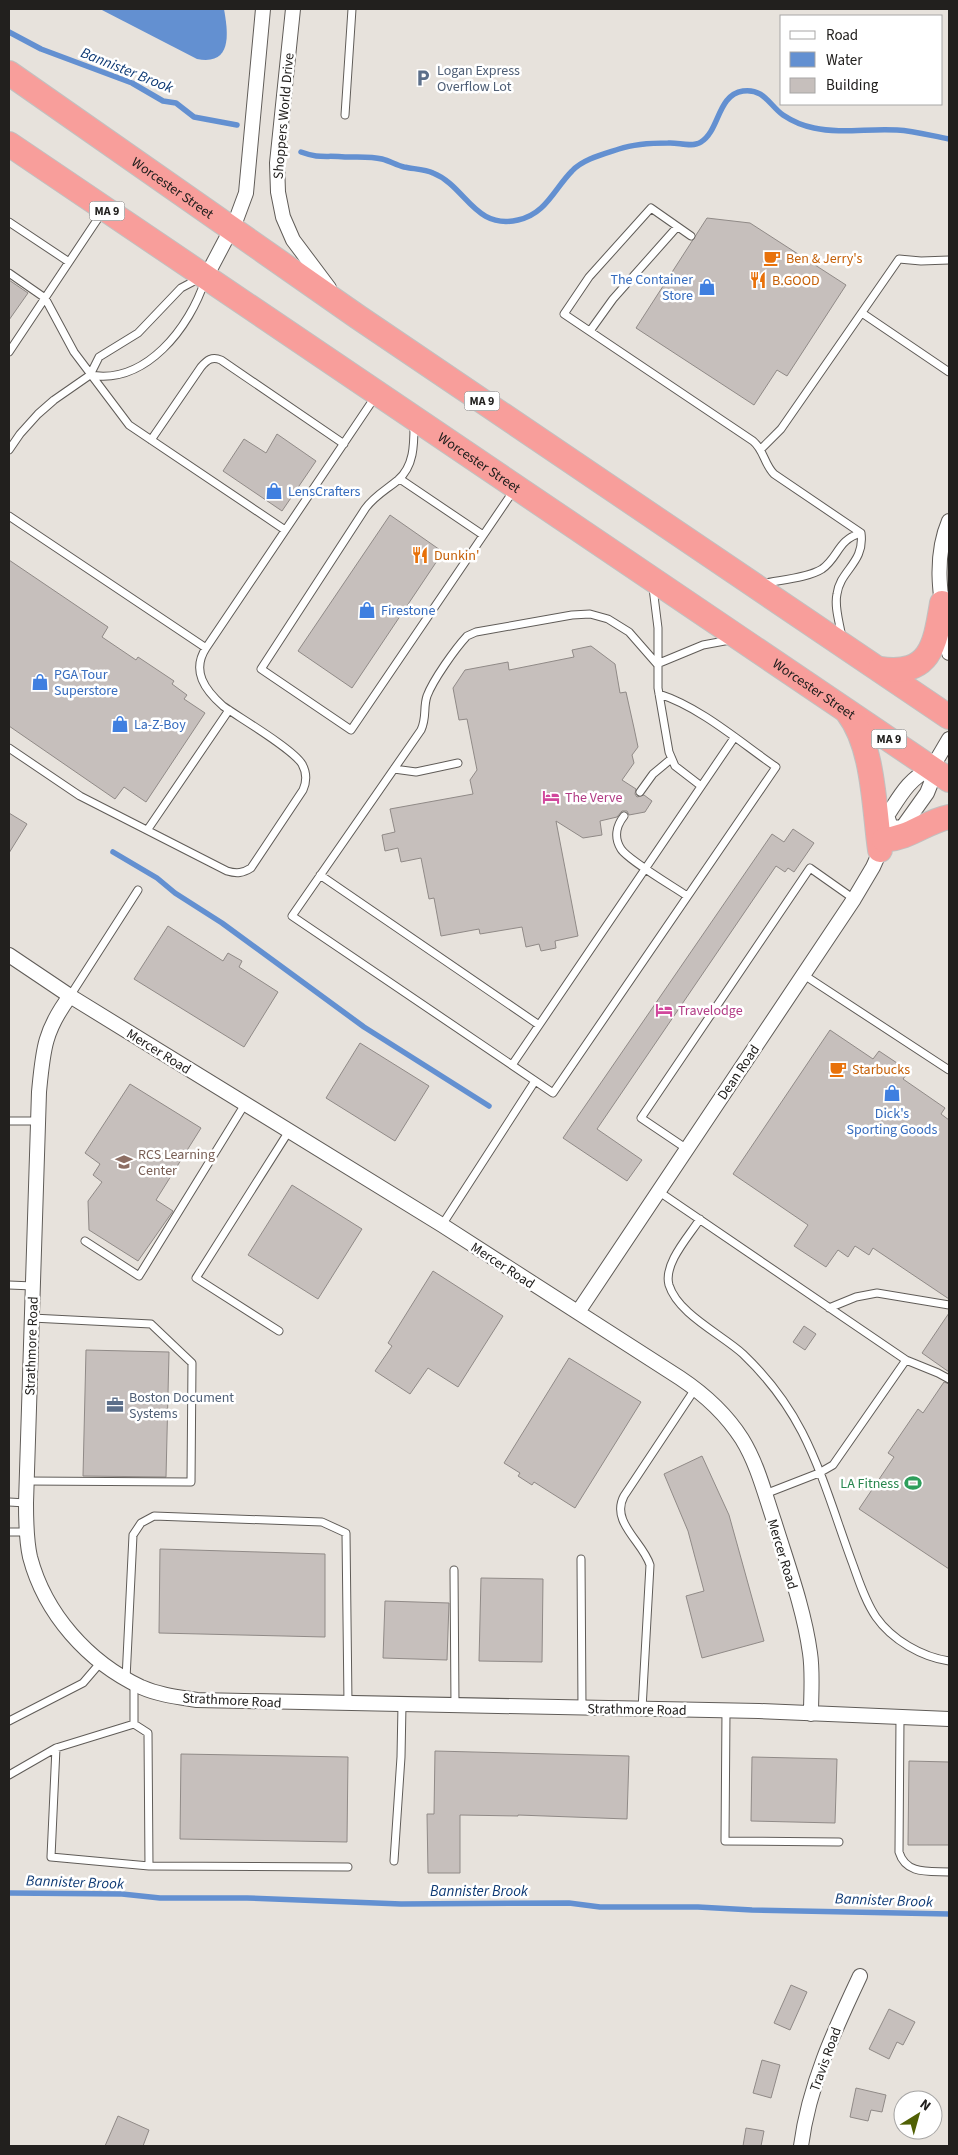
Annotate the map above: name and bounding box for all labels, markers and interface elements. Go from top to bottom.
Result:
legend [780,15,943,105]
text: Road [826,25,858,46]
water label: Bannister Brook [77,42,177,99]
text: Water [826,50,863,71]
street label: Shoppers World Drive [269,52,299,180]
place label: Logan Express Overflow Lot [437,61,520,97]
parking icon: Logan Express Overflow Lot [413,68,433,88]
text: Building [826,75,879,96]
street label: Worcester Street [127,153,218,224]
road number: MA 9 [90,202,124,220]
cafe icon: Ben & Jerry's [762,248,782,268]
place label: Ben & Jerry's [786,249,862,269]
place label: The Container Store [611,270,693,306]
restaurant icon: B.GOOD [748,270,768,290]
place label: B.GOOD [772,271,820,291]
shop icon: The Container Store [697,277,717,297]
road number: MA 9 [464,392,500,411]
street label: Worcester Street [433,428,525,499]
shop icon: LensCrafters [264,481,284,501]
place label: LensCrafters [288,482,361,502]
restaurant icon: Dunkin' [410,545,430,565]
place label: Dunkin' [434,546,479,566]
shop icon: Firestone [357,600,377,620]
place label: Firestone [381,601,435,621]
street label: Worcester Street [768,654,859,725]
place label: PGA Tour Superstore [54,665,118,701]
shop icon: PGA Tour Superstore [30,672,50,692]
shop icon: La-Z-Boy [110,714,130,734]
place label: La-Z-Boy [134,715,186,735]
road number: MA 9 [872,730,906,749]
hotel icon: The Verve [541,787,561,807]
place label: The Verve [565,788,623,808]
hotel icon: Travelodge [654,1000,674,1020]
place label: Travelodge [678,1001,743,1021]
street label: Mercer Road [122,1024,195,1080]
street label: Dean Road [713,1041,765,1104]
cafe icon: Starbucks [828,1059,848,1079]
place label: Starbucks [852,1060,910,1080]
shop icon: Dick's Sporting Goods [882,1083,902,1103]
place label: Dick's Sporting Goods [847,1104,938,1140]
place label: RCS Learning Center [138,1145,215,1181]
school or university icon: RCS Learning Center [114,1152,134,1172]
street label: Mercer Road [467,1238,538,1294]
street label: Strathmore Road [20,1296,44,1396]
place label: Boston Document Systems [129,1388,234,1424]
office icon: Boston Document Systems [105,1395,125,1415]
sports icon: LA Fitness [903,1473,923,1493]
place label: LA Fitness [840,1474,899,1494]
street label: Mercer Road [762,1517,802,1592]
street label: Strathmore Road [182,1688,282,1714]
street label: Strathmore Road [587,1699,687,1721]
water label: Bannister Brook [26,1870,125,1895]
water label: Bannister Brook [430,1881,529,1902]
water label: Bannister Brook [835,1888,934,1913]
street label: Travis Road [805,2024,847,2094]
north arrow [893,2090,943,2140]
text: N [915,2095,935,2116]

